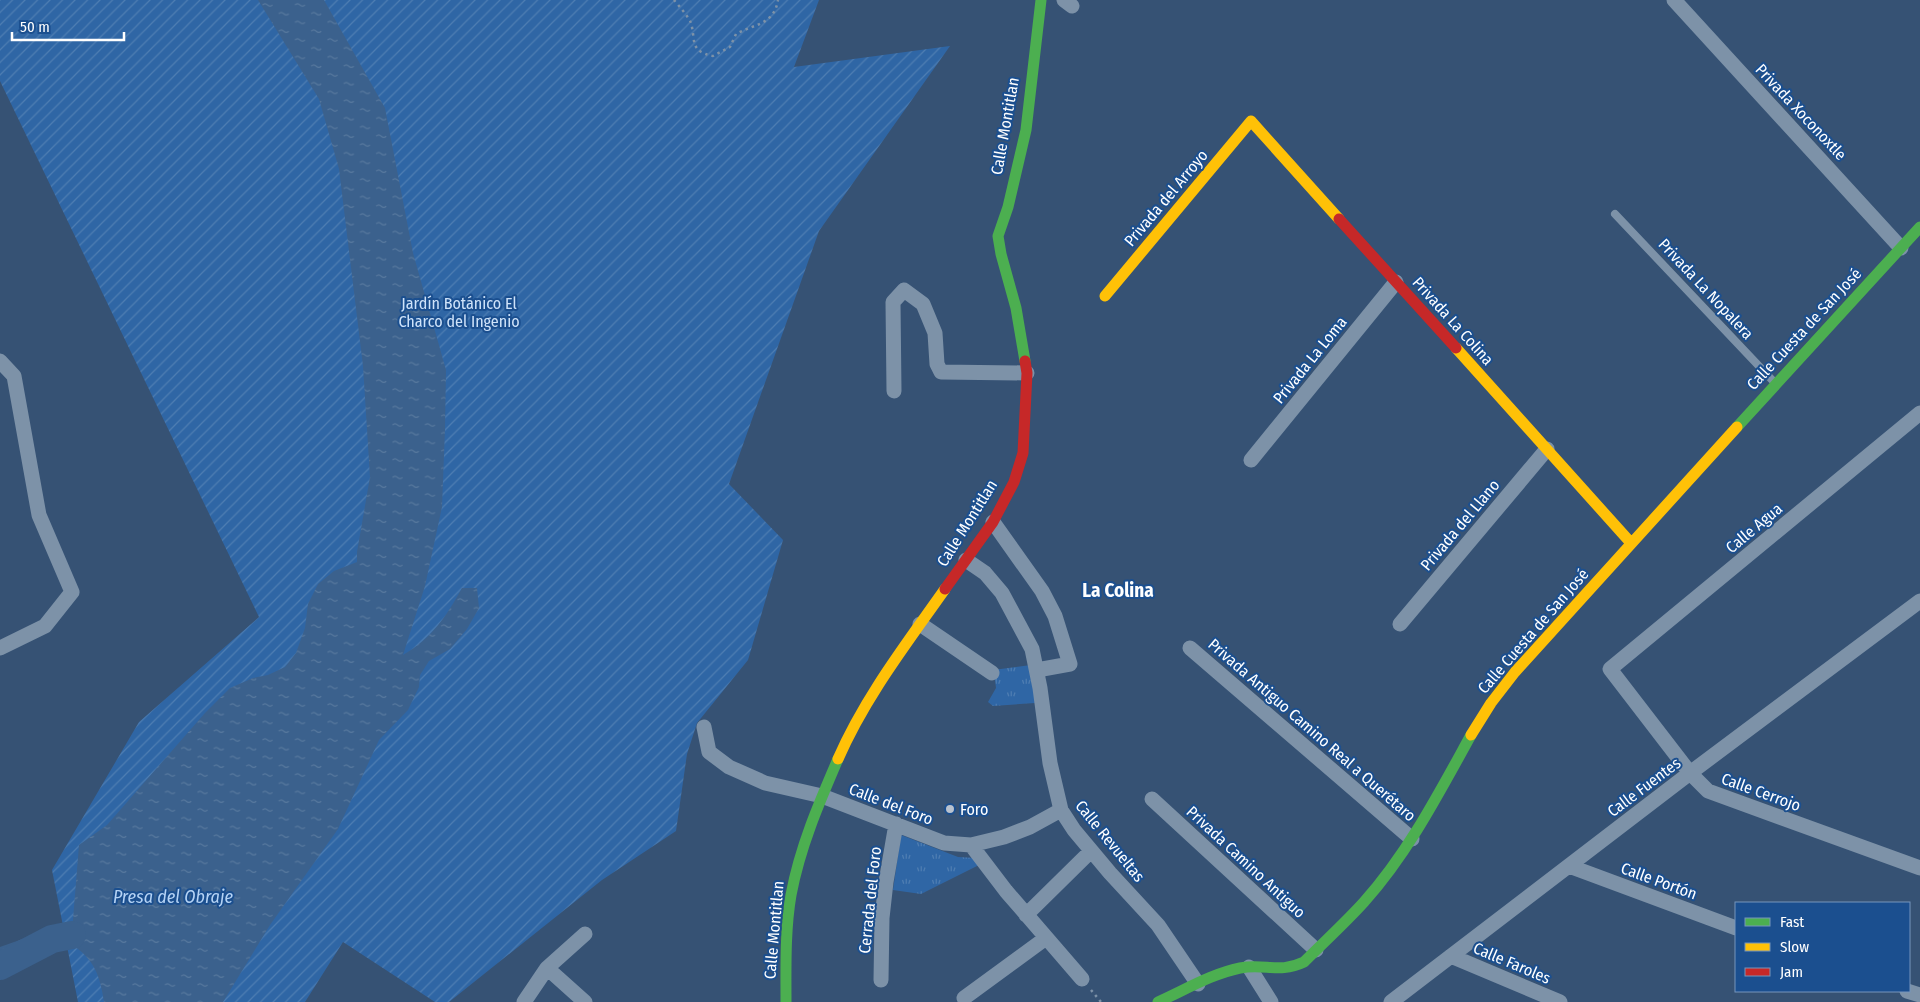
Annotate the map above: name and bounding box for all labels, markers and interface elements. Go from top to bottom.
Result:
scale bar [12,10,125,42]
text: 50 m [20,18,50,36]
street label: Privada Xoconoxtle [1752,60,1850,164]
street label: Calle Montitlan [987,76,1023,176]
street label: Privada del Arroyo [1120,146,1212,250]
street label: Privada La Nopalera [1655,235,1757,343]
street label: Calle Cuesta de San José [1743,264,1865,394]
street label: Privada La Colina [1409,273,1498,369]
park label: Jardín Botánico El Charco del Ingenio [398,294,520,331]
street label: Privada La Loma [1269,313,1351,407]
street label: Calle Montitlan [933,476,1001,570]
street label: Privada del Llano [1416,476,1504,574]
street label: Calle Agua [1722,499,1786,557]
street label: Calle Cuesta de San José [1474,565,1592,697]
district label: La Colina [1082,579,1154,602]
street label: Privada Antiguo Camino Real a Querétaro [1204,635,1420,825]
street label: Calle Fuentes [1604,753,1684,821]
street label: Calle Cerrojo [1719,769,1803,815]
street label: Calle del Foro [846,779,936,829]
street label: Calle Revueltas [1071,796,1149,886]
place label: Foro [960,800,988,819]
street label: Privada Camino Antiguo [1183,802,1309,922]
marker: Foro [944,803,956,815]
street label: Cerrada del Foro [855,846,885,954]
street label: Calle Portón [1618,858,1700,904]
street label: Calle Montitlan [760,880,788,980]
water label: Presa del Obraje [113,886,233,908]
legend [1735,902,1910,992]
text: Fast [1780,913,1804,931]
street label: Calle Faroles [1471,938,1554,988]
text: Slow [1780,938,1809,956]
text: Jam [1780,963,1803,981]

